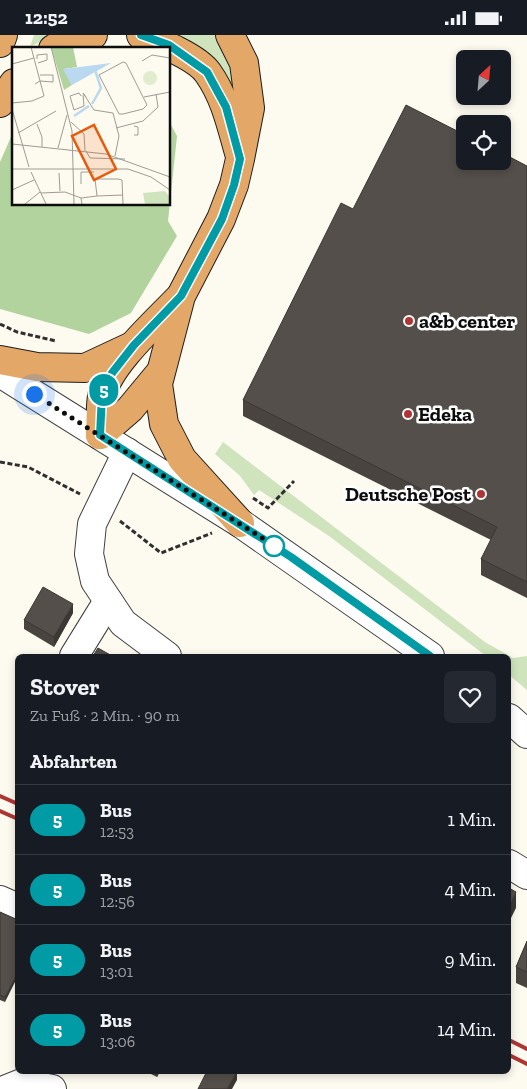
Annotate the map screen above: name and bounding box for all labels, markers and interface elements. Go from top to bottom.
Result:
text: 12:52 [25,6,68,29]
inset map [12,47,170,205]
north arrow [456,50,511,105]
map controls [456,50,511,170]
button: locate [456,115,511,170]
place label: a&b center [419,309,515,333]
marker: a&b center [403,315,415,327]
line badge: 5 [88,374,120,406]
text: 5 [99,379,109,401]
your location [22,382,47,407]
place label: Edeka [418,402,472,426]
marker: Edeka [402,408,414,420]
place label: Deutsche Post [345,482,472,506]
marker: Deutsche Post [475,488,487,500]
unlabelled marker [263,535,285,557]
button: heart [444,671,496,723]
text: Stover [30,672,100,701]
text: Zu Fuß · 2 Min. · 90 m [30,706,179,725]
text: Abfahrten [30,750,117,773]
text: Bus [100,799,132,822]
text: 1 Min. [447,808,496,831]
text: 5 [53,809,62,831]
text: 12:53 [100,822,134,841]
text: Bus [100,869,132,892]
text: 4 Min. [444,878,496,901]
text: 5 [53,879,62,901]
text: 12:56 [100,892,135,911]
text: Bus [100,939,132,962]
text: 9 Min. [445,948,496,971]
text: 5 [53,949,62,971]
text: 13:01 [100,962,133,981]
text: Bus [100,1009,132,1032]
text: 14 Min. [437,1018,496,1041]
text: 5 [53,1019,62,1041]
text: 13:06 [100,1032,135,1051]

